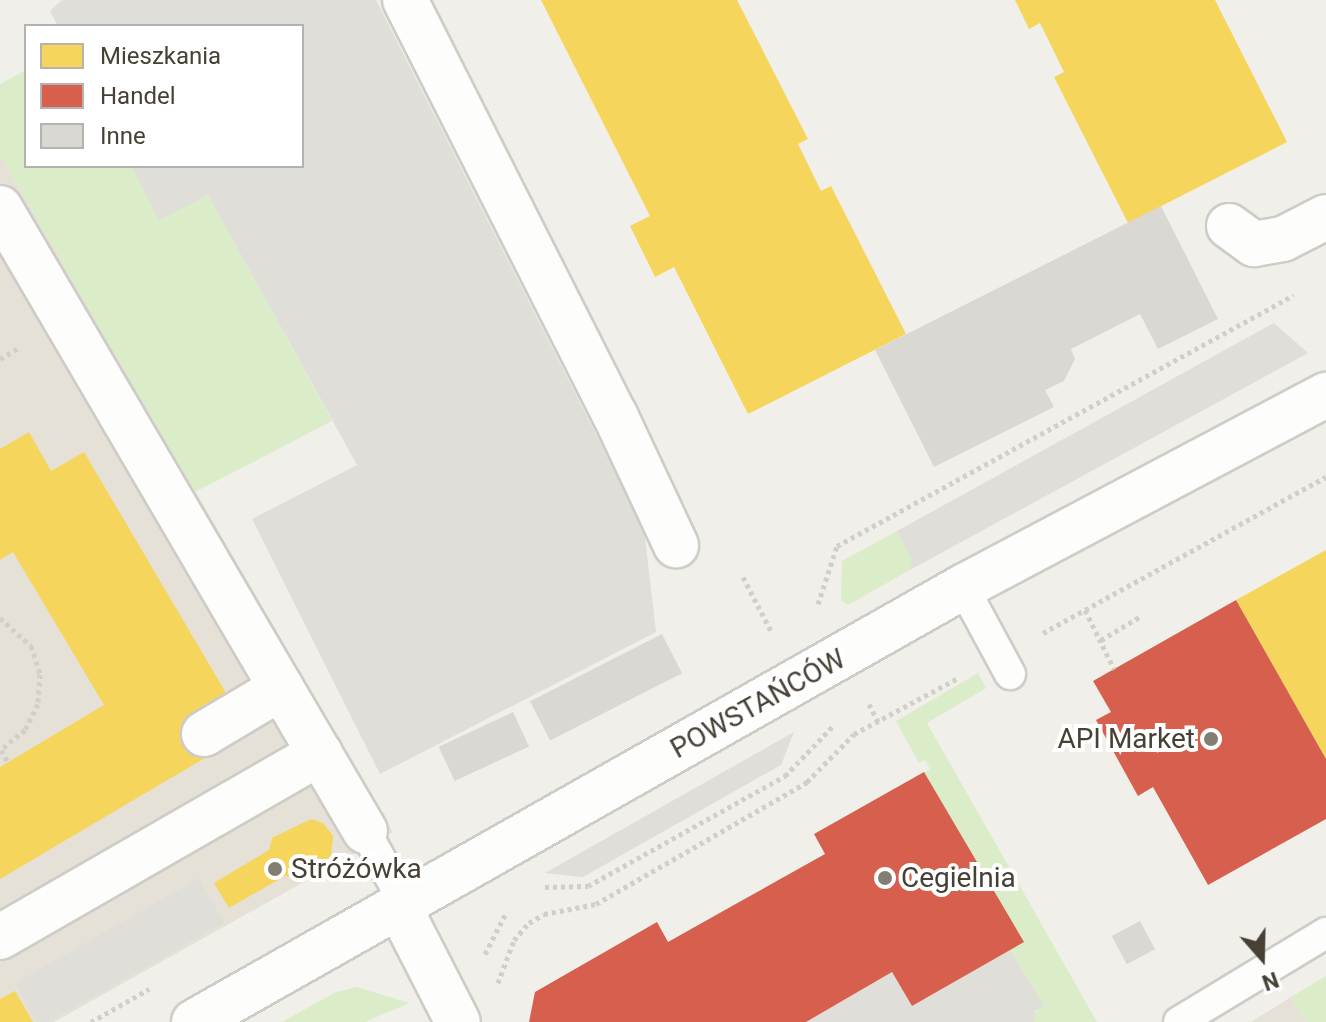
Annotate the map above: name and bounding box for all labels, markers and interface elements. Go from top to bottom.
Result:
legend [24,24,304,168]
text: Mieszkania [100,42,221,70]
text: Handel [100,82,176,110]
text: Inne [100,122,146,150]
street label: POWSTAŃCÓW [665,642,851,766]
place label: API Market [1057,722,1195,756]
marker: API Market [1202,730,1220,748]
place label: Stróżówka [291,852,422,886]
marker: Stróżówka [266,860,284,878]
place label: Cegielnia [901,861,1016,895]
marker: Cegielnia [876,869,894,887]
north arrow [1222,918,1302,998]
text: N [1259,967,1282,995]

